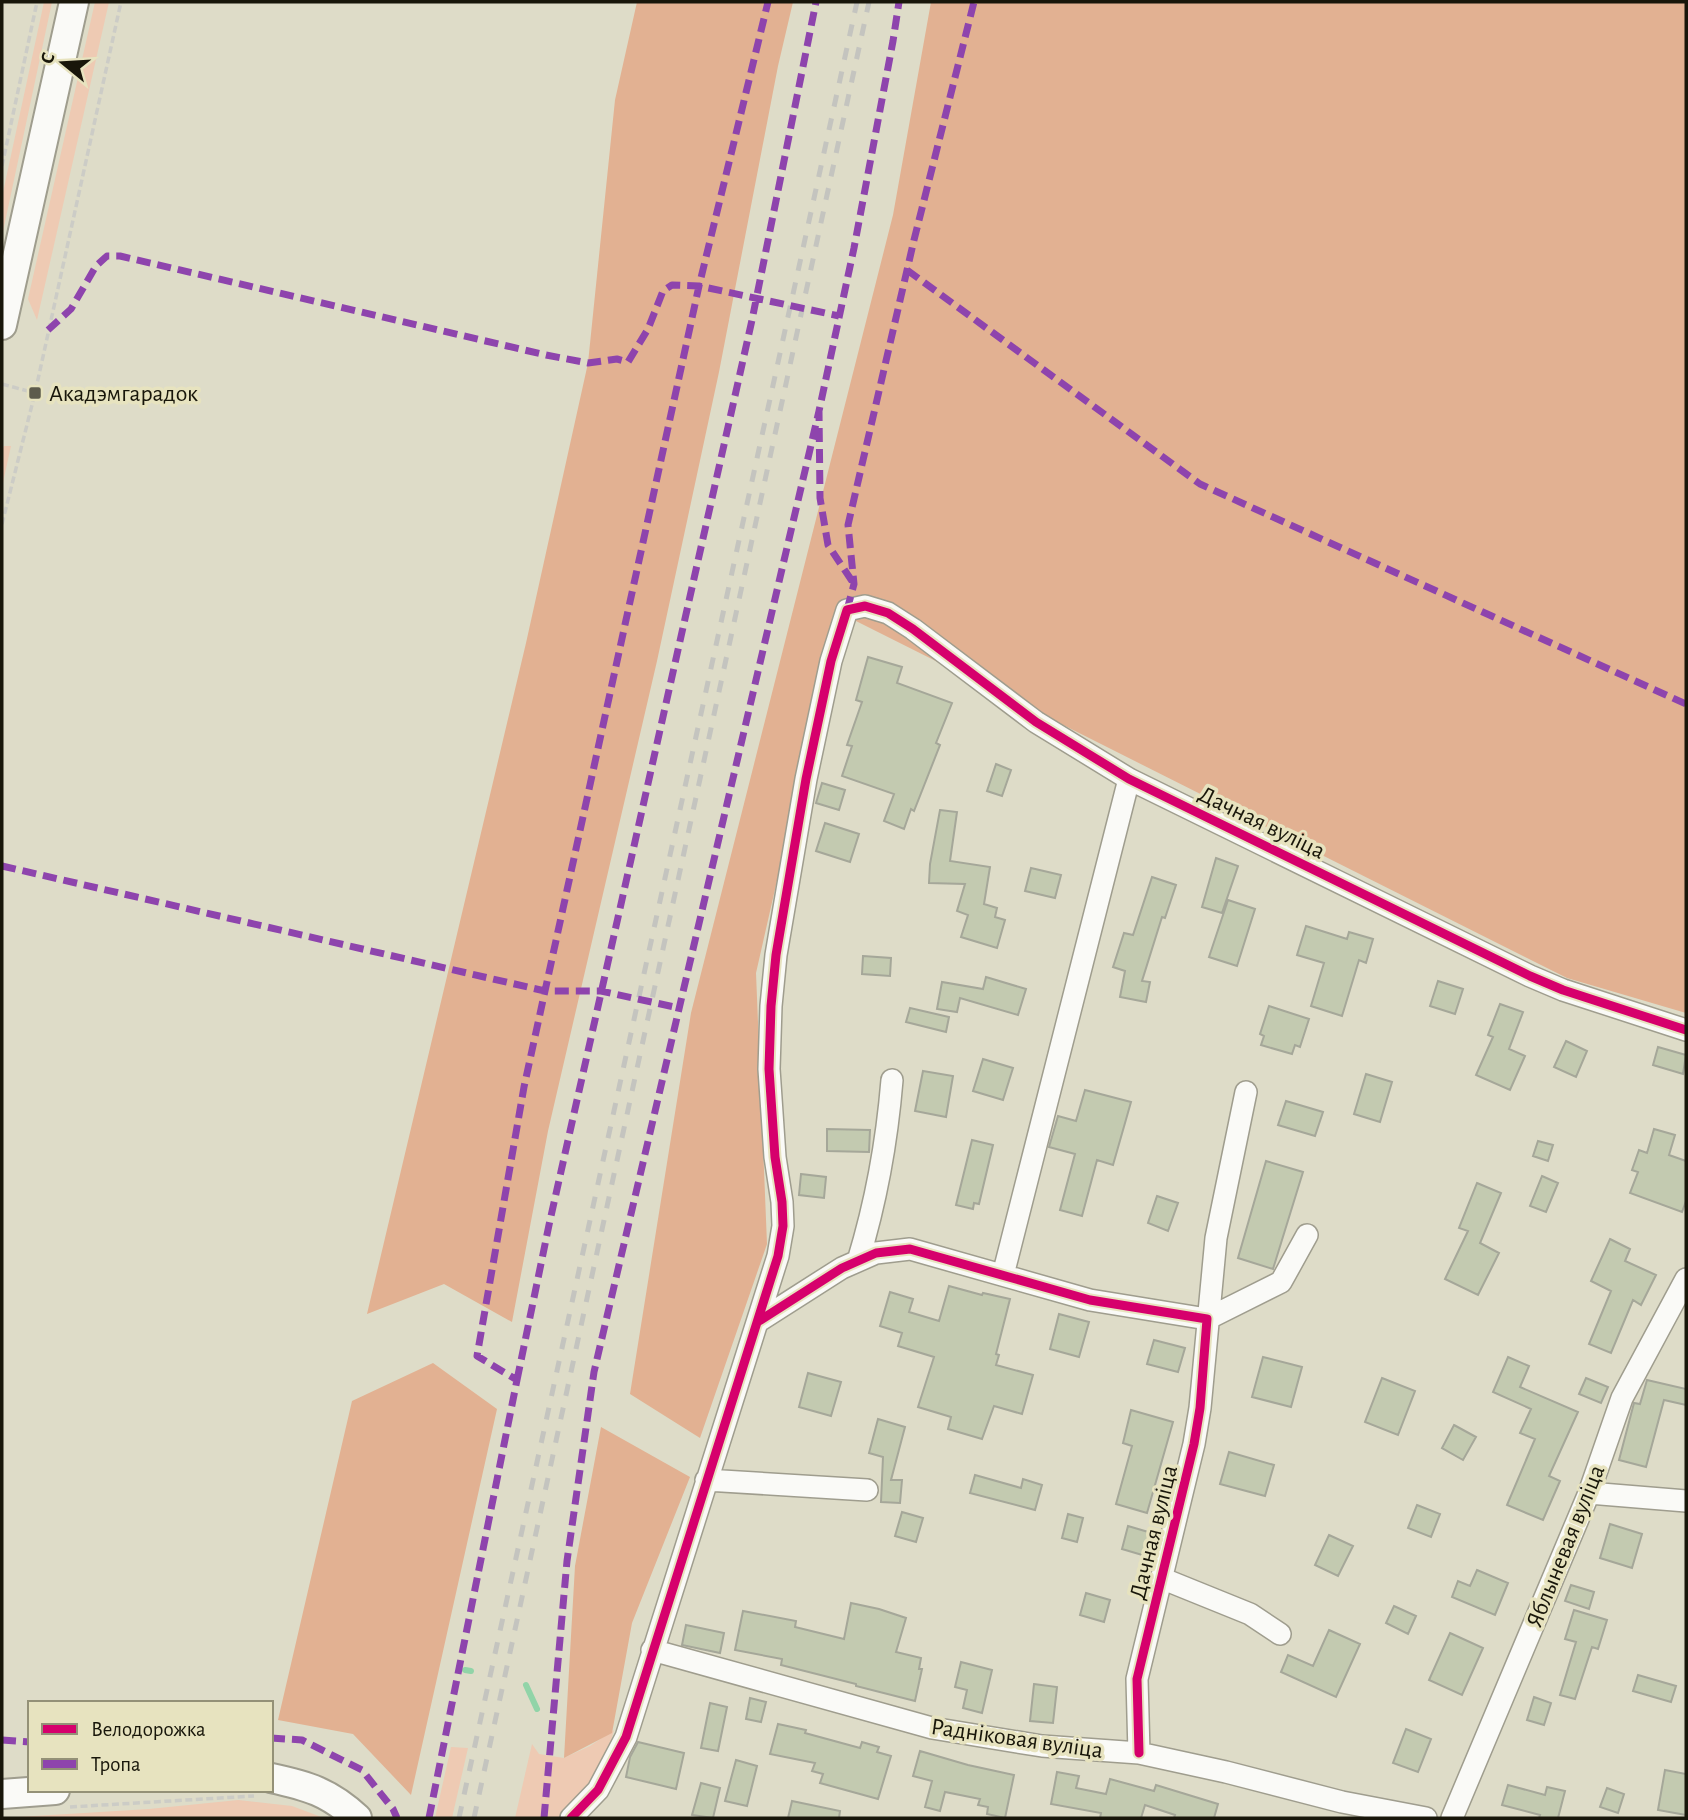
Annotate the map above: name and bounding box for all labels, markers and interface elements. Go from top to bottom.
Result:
north arrow [28,28,98,98]
text: С [38,50,59,66]
place label: Акадэмгарадок [49,382,198,406]
marker: Акадэмгарадок [27,385,43,401]
street label: Дачная вуліца [1195,782,1329,864]
street label: Яблыневая вуліца [1522,1462,1609,1631]
street label: Дачная вуліца [1126,1463,1182,1602]
legend [28,1701,273,1792]
street label: Радніковая вуліца [929,1715,1105,1763]
text: Велодорожка [91,1719,206,1740]
text: Тропа [91,1754,141,1775]

